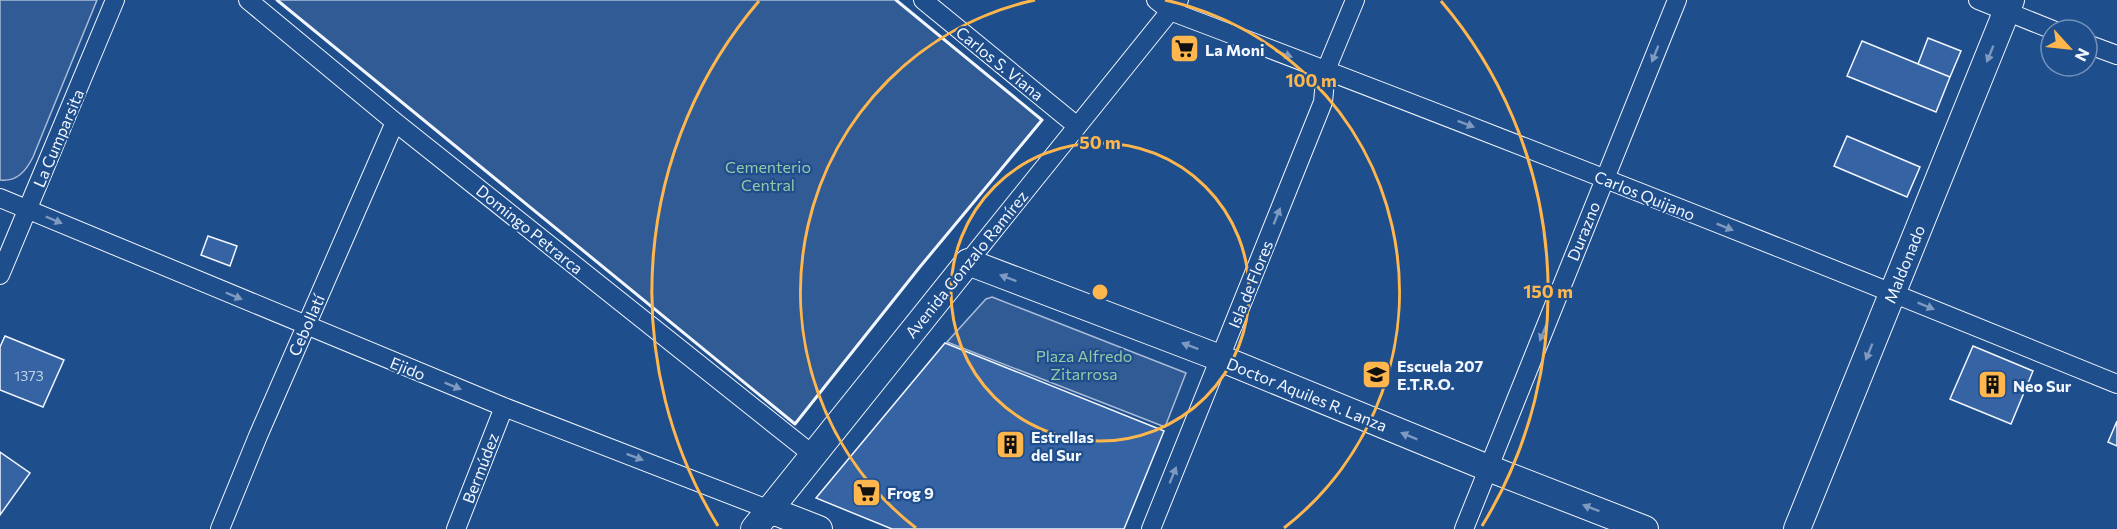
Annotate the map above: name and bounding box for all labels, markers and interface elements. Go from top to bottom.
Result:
north arrow [2039,18,2099,78]
street label: Carlos S. Viana [953,22,1047,104]
supermarket icon: La Moni [1168,33,1200,65]
place label: La Moni [1205,40,1264,59]
one-way arrow [1984,45,1994,63]
text: N [2072,45,2094,65]
one-way arrow [1650,46,1660,64]
one-way arrow [1275,49,1293,59]
text: 100 m [1285,69,1337,91]
street label: La Cumparsita [29,86,87,190]
one-way arrow [1457,119,1475,129]
text: 50 m [1079,131,1121,153]
park label: Cementerio Central [725,157,811,194]
street label: Carlos Quijano [1592,166,1698,224]
street label: Domingo Petrarca [473,180,587,278]
street label: Avenida Gonzalo Ramírez [901,187,1031,341]
street label: Durazno [1563,199,1603,263]
one-way arrow [1273,207,1282,225]
one-way arrow [45,216,63,225]
one-way arrow [1716,222,1734,232]
street label: Maldonado [1880,222,1928,306]
street label: Isla de Flores [1224,237,1276,331]
one-way arrow [998,272,1016,282]
text: 150 m [1523,280,1573,302]
centre of rings [1090,282,1110,302]
street label: Cebollatí [284,290,328,359]
one-way arrow [225,292,243,301]
one-way arrow [1917,302,1935,311]
one-way arrow [1538,324,1548,342]
one-way arrow [1181,341,1199,351]
one-way arrow [1864,343,1874,361]
park label: Plaza Alfredo Zitarrosa [1036,346,1132,383]
street label: Ejido [388,352,428,384]
street label: Doctor Aquiles R. Lanza [1224,353,1390,435]
place label: Escuela 207 E.T.R.O. [1397,356,1484,393]
school or university icon: Escuela 207 E.T.R.O. [1360,358,1392,390]
house number: 1373 [14,367,44,384]
building icon: Neo Sur [1976,369,2008,401]
place label: Neo Sur [2013,376,2072,395]
one-way arrow [444,382,462,391]
place label: Estrellas del Sur [1031,427,1094,464]
building icon: Estrellas del Sur [994,429,1026,461]
street label: Bermúdez [458,430,502,506]
one-way arrow [1400,431,1418,441]
one-way arrow [626,452,644,462]
one-way arrow [1168,465,1178,483]
supermarket icon: Frog 9 [850,476,882,508]
place label: Frog 9 [887,483,934,502]
one-way arrow [1581,503,1599,513]

